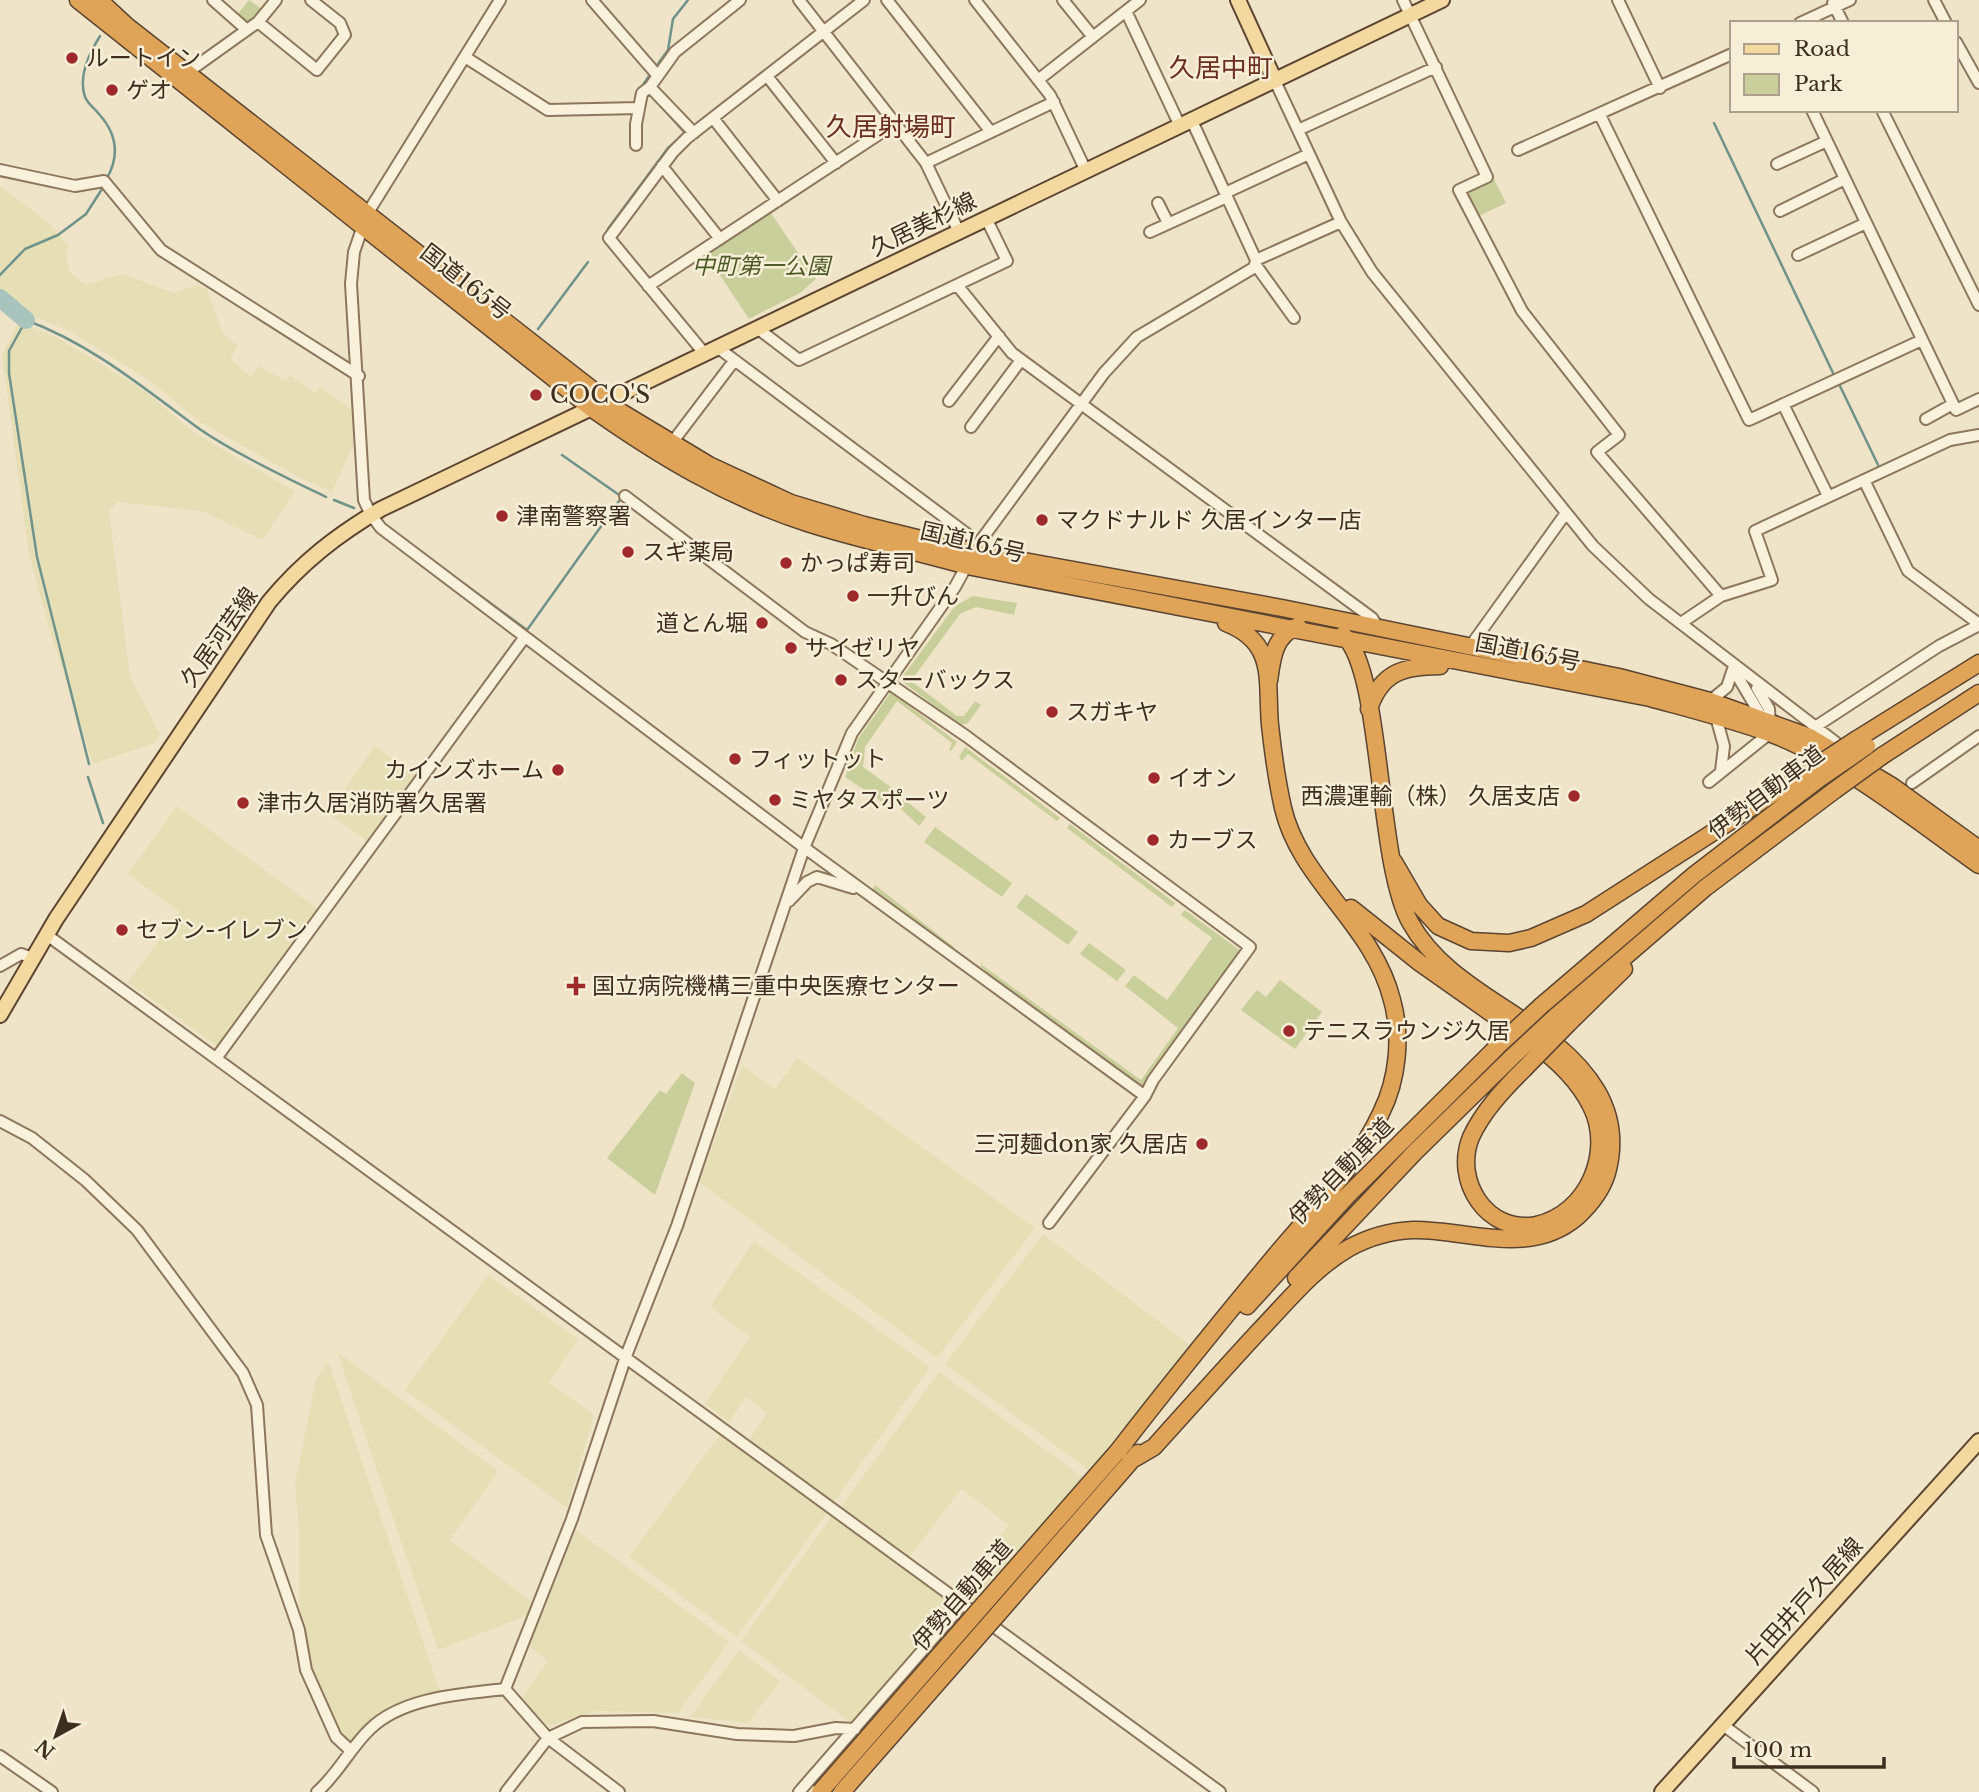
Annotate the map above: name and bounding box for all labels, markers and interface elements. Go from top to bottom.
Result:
legend [1730,21,1958,112]
text: Road [1794,36,1850,62]
place label: ルートイン [86,44,201,72]
marker: ルートイン [64,50,80,66]
district label: 久居中町 [1169,52,1273,84]
text: Park [1794,71,1843,97]
place label: ゲオ [126,76,172,104]
marker: ゲオ [104,82,120,98]
district label: 久居射場町 [826,111,956,143]
street label: 久居美杉線 [865,186,981,262]
street label: 国道165号 [415,238,517,326]
park label: 中町第一公園 [692,252,833,280]
place label: COCO'S [550,381,650,409]
marker: COCO'S [528,387,544,403]
place label: 津南警察署 [516,502,631,530]
place label: マクドナルド 久居インター店 [1056,506,1362,534]
marker: 津南警察署 [494,508,510,524]
marker: マクドナルド 久居インター店 [1034,512,1050,528]
street label: 国道165号 [918,516,1028,568]
place label: スギ薬局 [642,538,734,566]
marker: スギ薬局 [620,544,636,560]
place label: かっぱ寿司 [800,549,915,577]
marker: かっぱ寿司 [778,555,794,571]
street label: 久居河芸線 [175,582,263,692]
place label: 一升びん [867,582,959,610]
marker: 一升びん [845,588,861,604]
place label: 道とん堀 [656,609,748,637]
marker: 道とん堀 [754,615,770,631]
street label: 国道165号 [1473,628,1583,676]
place label: サイゼリヤ [805,634,920,662]
marker: サイゼリヤ [783,640,799,656]
place label: スターバックス [855,666,1015,694]
marker: スターバックス [833,672,849,688]
place label: スガキヤ [1066,698,1158,726]
marker: スガキヤ [1044,704,1060,720]
street label: 伊勢自動車道 [1702,739,1830,845]
place label: フィットット [749,745,887,773]
marker: フィットット [727,751,743,767]
place label: カインズホーム [384,756,544,784]
marker: カインズホーム [550,762,566,778]
place label: イオン [1168,764,1237,792]
marker: イオン [1146,770,1162,786]
place label: 西濃運輸（株） 久居支店 [1300,782,1560,810]
place label: ミヤタスポーツ [789,786,950,814]
marker: 西濃運輸（株） 久居支店 [1566,788,1582,804]
place label: 津市久居消防署久居署 [257,789,487,817]
marker: ミヤタスポーツ [767,792,783,808]
marker: 津市久居消防署久居署 [235,795,251,811]
place label: カーブス [1167,826,1258,854]
marker: カーブス [1145,832,1161,848]
place label: セブン-イレブン [136,916,308,944]
marker: セブン-イレブン [114,922,130,938]
place label: 国立病院機構三重中央医療センター [592,972,960,1000]
marker: 国立病院機構三重中央医療センター [566,976,586,996]
place label: テニスラウンジ久居 [1303,1017,1510,1045]
marker: テニスラウンジ久居 [1281,1023,1297,1039]
street label: 伊勢自動車道 [1283,1112,1399,1230]
place label: 三河麺don家 久居店 [974,1130,1188,1158]
marker: 三河麺don家 久居店 [1194,1136,1210,1152]
street label: 片田井戸久居線 [1740,1532,1868,1670]
street label: 伊勢自動車道 [906,1534,1018,1656]
north arrow [21,1701,91,1771]
scale bar [1734,1726,1884,1770]
text: N [31,1734,60,1763]
text: 100 m [1744,1737,1812,1763]

